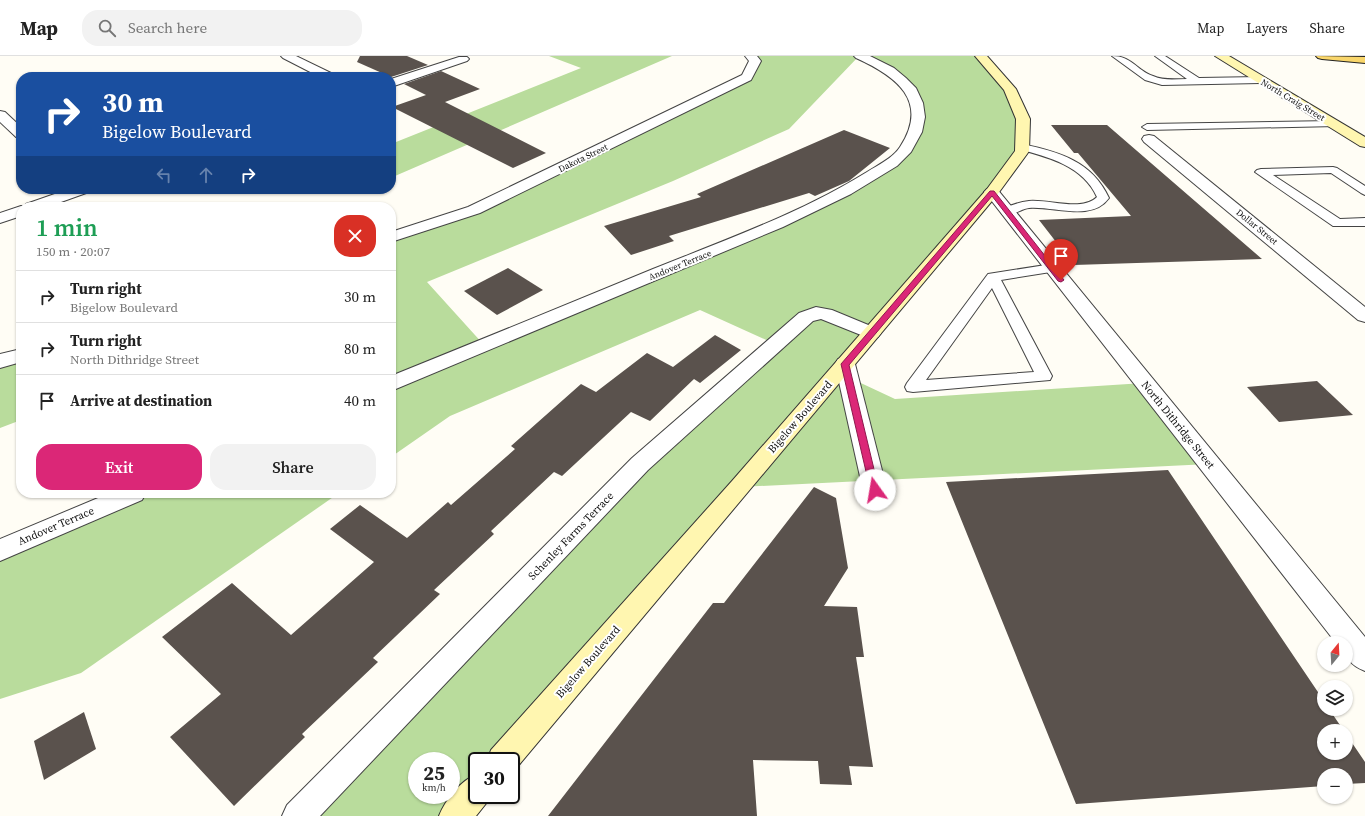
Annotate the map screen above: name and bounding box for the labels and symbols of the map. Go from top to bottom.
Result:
street label: North Craig Street [1259,76,1327,124]
street label: Dakota Street [556,141,610,175]
street label: Dollar Street [1234,207,1280,248]
pin [1044,239,1078,280]
street label: Andover Terrace [647,247,714,283]
street label: Bigelow Boulevard [764,377,836,456]
street label: North Dithridge Street [1138,378,1218,472]
position arrow [854,469,896,511]
street label: Schenley Farms Terrace [525,488,617,583]
street label: Andover Terrace [16,503,97,549]
street label: Bigelow Boulevard [552,622,624,701]
north arrow [1317,636,1353,672]
speed limit sign: 30 [468,752,520,804]

